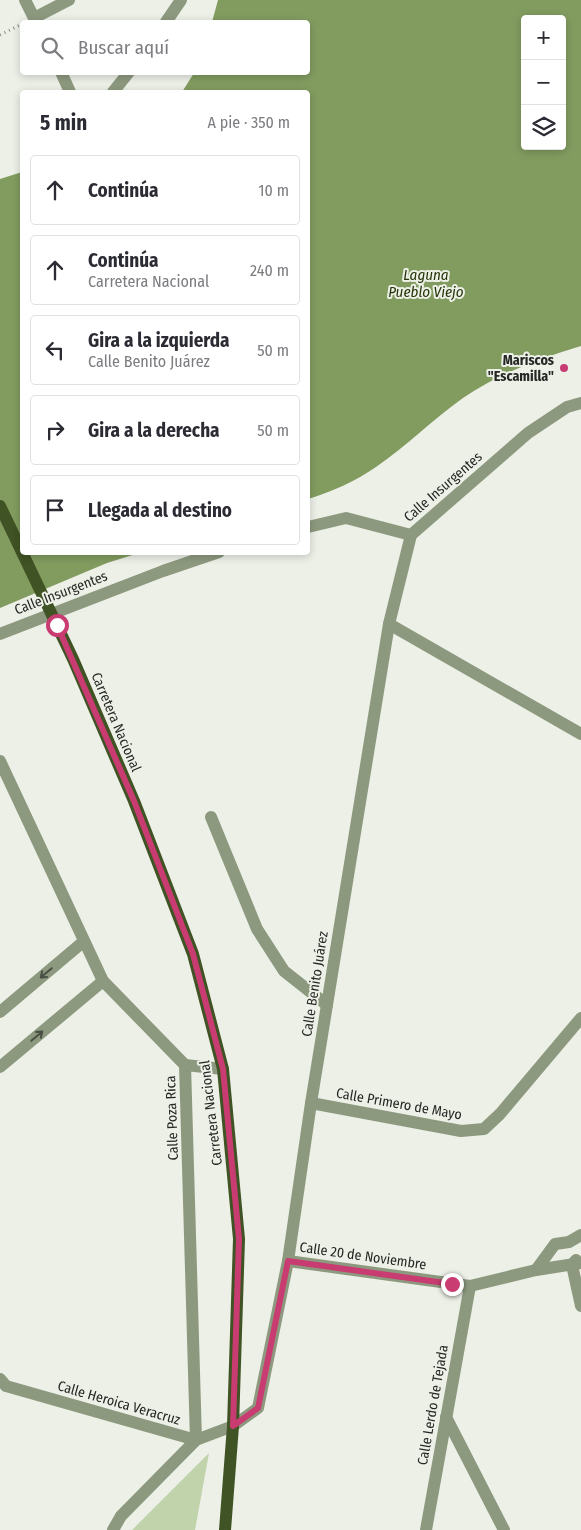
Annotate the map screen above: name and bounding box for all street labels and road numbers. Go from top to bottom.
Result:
street label: Calle Insurgentes [400,448,486,526]
street label: Calle Insurgentes [12,567,110,619]
street label: Carretera Nacional [87,670,145,774]
street label: Calle Benito Juárez [298,930,332,1038]
street label: Carretera Nacional [196,1059,226,1167]
street label: Calle Poza Rica [162,1075,182,1161]
street label: Calle Primero de Mayo [335,1085,463,1123]
street label: Calle 20 de Noviembre [299,1239,428,1273]
street label: Calle Lerdo de Tejada [414,1343,452,1466]
street label: Calle Heroica Veracruz [56,1377,183,1429]

